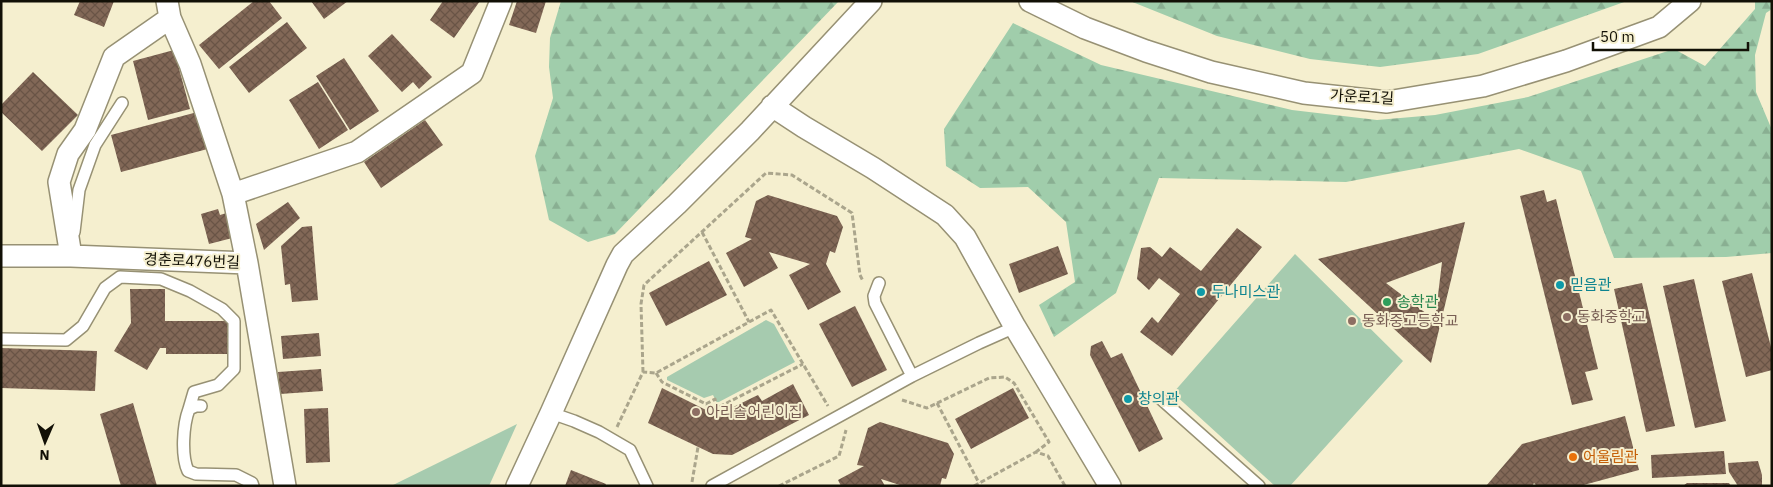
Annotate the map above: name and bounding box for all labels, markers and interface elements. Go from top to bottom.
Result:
scale bar [1593,20,1748,52]
text: 50 m [1600,27,1635,46]
street label: 가운로1길 [1329,85,1395,108]
street label: 경춘로476번길 [144,249,240,272]
place label: 믿음관 [1570,275,1612,294]
marker: 믿음관 [1554,279,1566,291]
place label: 두나미스관 [1211,282,1280,301]
marker: 두나미스관 [1195,286,1207,298]
place label: 송학관 [1397,292,1439,311]
marker: 송학관 [1381,296,1393,308]
place label: 동화중학교 [1577,307,1646,326]
place label: 동화중고등학교 [1362,311,1459,330]
marker: 동화중학교 [1561,311,1573,323]
marker: 동화중고등학교 [1346,315,1358,327]
place label: 창의관 [1138,389,1180,408]
marker: 창의관 [1122,393,1134,405]
place label: 아리솔어린이집 [706,402,803,421]
marker: 아리솔어린이집 [690,406,702,418]
north arrow [20,417,70,467]
text: N [39,446,50,464]
place label: 어울림관 [1583,447,1638,466]
marker: 어울림관 [1567,451,1579,463]

